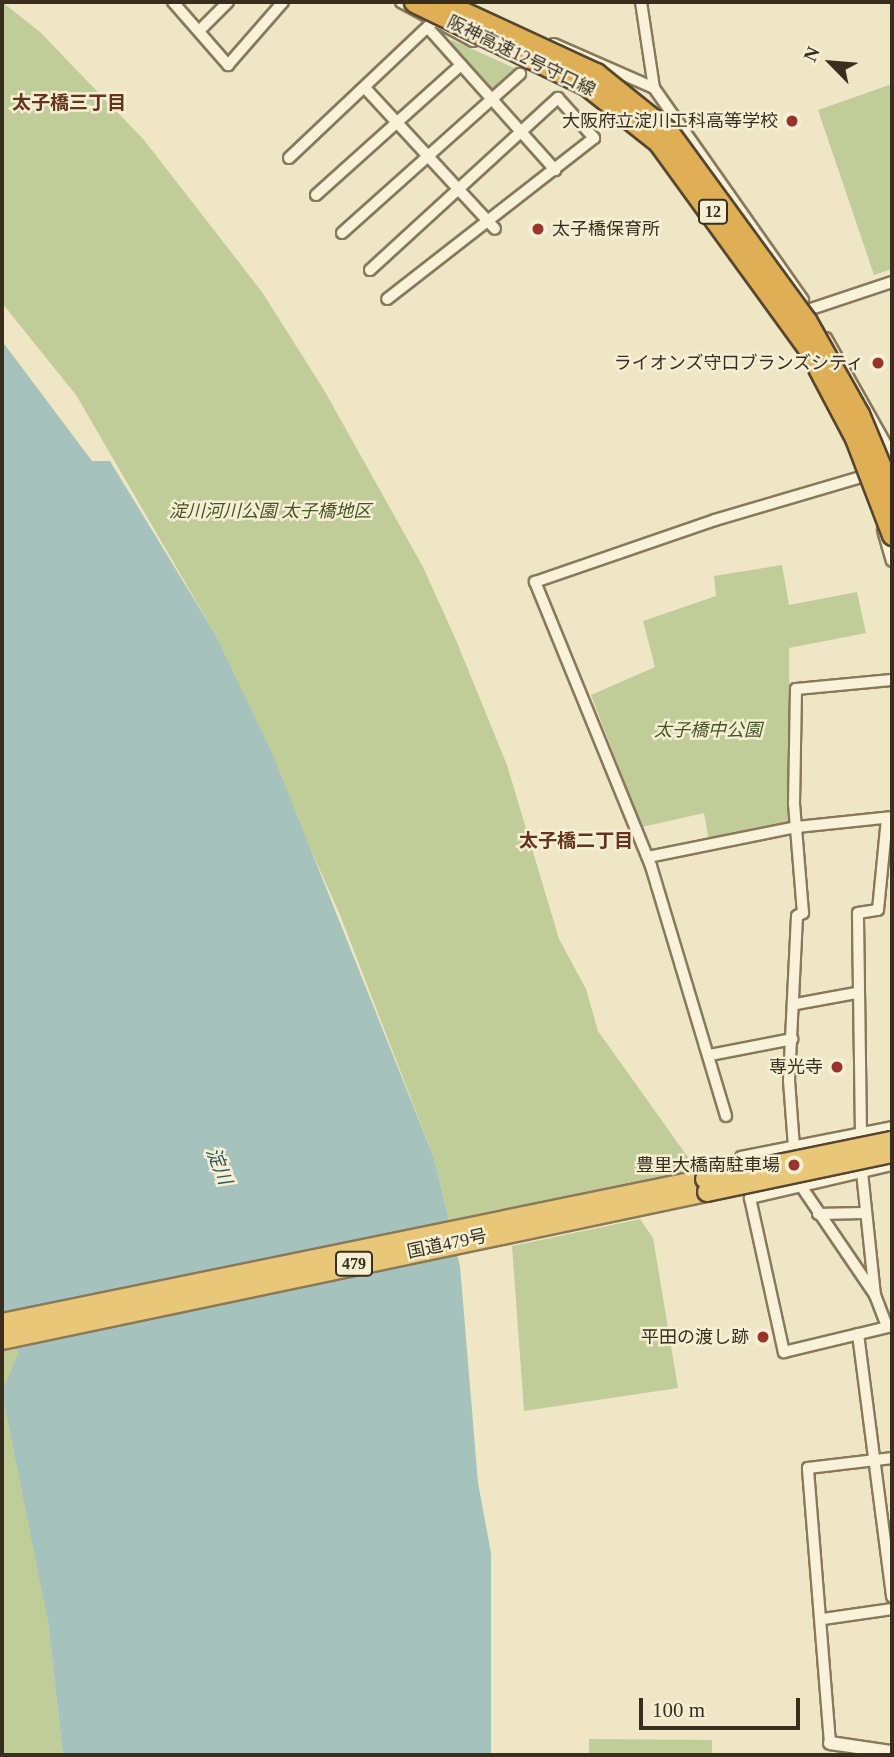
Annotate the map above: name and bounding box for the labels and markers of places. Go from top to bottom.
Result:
place label: 大阪府立淀川工科高等学校 [562,110,778,132]
marker: 大阪府立淀川工科高等学校 [784,113,800,129]
place label: 太子橋保育所 [552,218,660,240]
marker: 太子橋保育所 [530,221,546,237]
place label: ライオンズ守口ブランズシティ [612,352,864,374]
marker: ライオンズ守口ブランズシティ [870,355,886,371]
place label: 専光寺 [769,1056,823,1078]
marker: 専光寺 [829,1059,845,1075]
place label: 豊里大橋南駐車場 [636,1154,780,1176]
marker: 豊里大橋南駐車場 [786,1157,802,1173]
place label: 平田の渡し跡 [641,1326,749,1348]
marker: 平田の渡し跡 [755,1329,771,1345]

